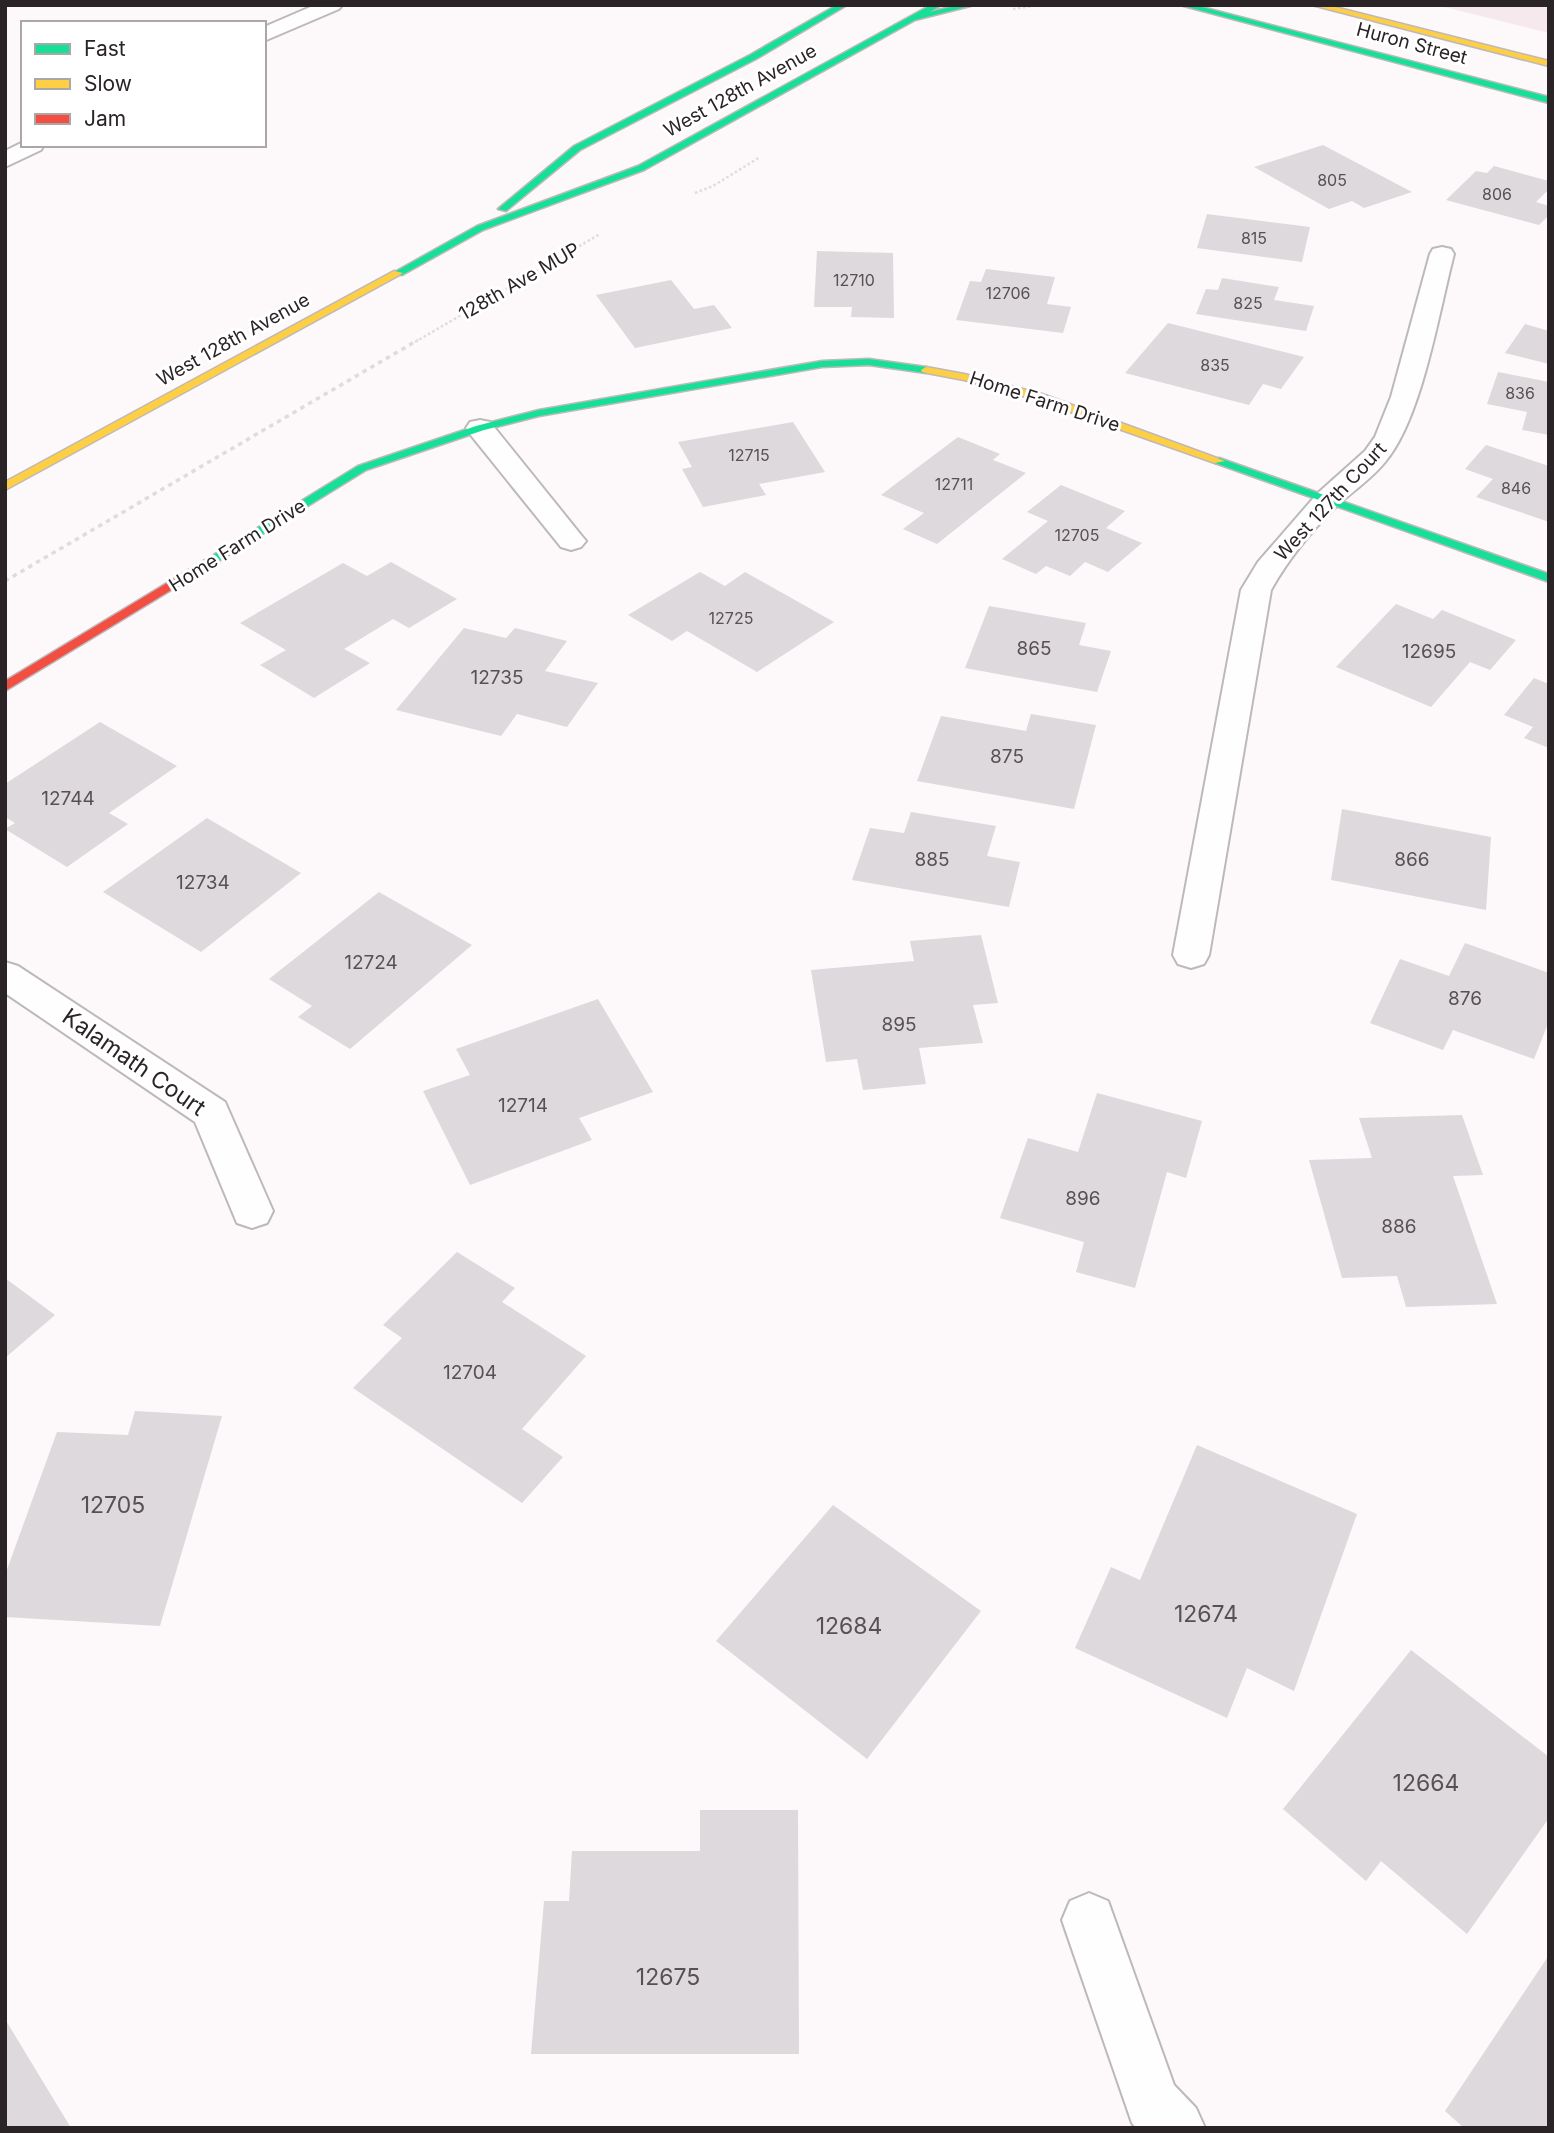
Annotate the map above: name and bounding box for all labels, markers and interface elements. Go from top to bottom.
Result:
street label: Huron Street [1354,18,1470,69]
legend [21,21,266,147]
text: Fast [84,36,126,61]
street label: West 128th Avenue [660,39,821,142]
text: Slow [84,71,132,96]
text: Jam [84,106,126,131]
house number: 805 [1317,170,1347,190]
house number: 806 [1482,184,1512,204]
house number: 815 [1241,228,1267,248]
street label: 128th Ave MUP [455,238,584,325]
house number: 12710 [833,270,875,290]
house number: 12706 [985,283,1031,303]
street label: West 128th Avenue [153,288,314,391]
house number: 825 [1233,293,1263,313]
house number: 835 [1200,355,1230,375]
street label: Home Farm Drive [967,366,1123,437]
house number: 836 [1505,383,1535,403]
street label: West 127th Court [1270,437,1391,565]
house number: 12715 [728,445,770,465]
house number: 12711 [935,474,973,494]
house number: 846 [1501,478,1531,498]
street label: Home Farm Drive [165,494,310,597]
house number: 12705 [1055,525,1099,545]
house number: 12725 [709,608,753,628]
house number: 865 [1016,637,1052,660]
house number: 12695 [1402,640,1456,663]
house number: 12735 [470,666,524,689]
house number: 875 [990,745,1024,768]
house number: 12744 [41,787,95,810]
house number: 885 [914,848,950,871]
house number: 866 [1394,848,1430,871]
house number: 12734 [176,871,230,894]
house number: 12724 [344,951,398,974]
house number: 876 [1448,987,1482,1010]
street label: Kalamath Court [57,1002,211,1122]
house number: 895 [881,1013,917,1036]
house number: 12714 [498,1094,548,1117]
house number: 896 [1065,1187,1101,1210]
house number: 886 [1381,1215,1417,1238]
house number: 12704 [443,1361,497,1384]
house number: 12705 [81,1491,145,1519]
house number: 12674 [1174,1600,1238,1628]
house number: 12684 [816,1612,882,1640]
house number: 12664 [1393,1769,1459,1797]
house number: 12675 [636,1963,700,1991]

